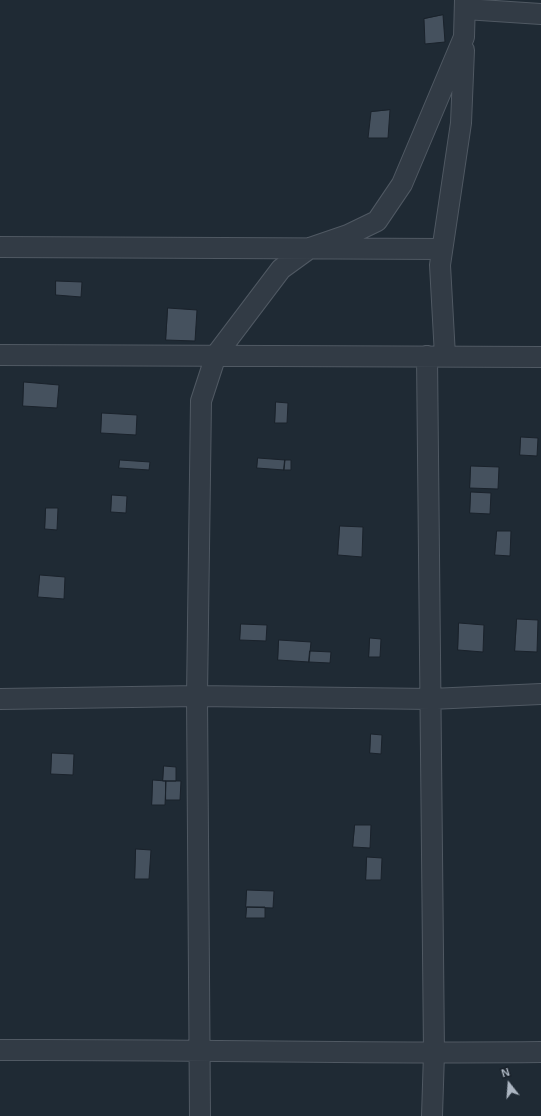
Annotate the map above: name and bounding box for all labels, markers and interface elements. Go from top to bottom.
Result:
north arrow [489,1064,529,1104]
text: N [500,1066,511,1079]

